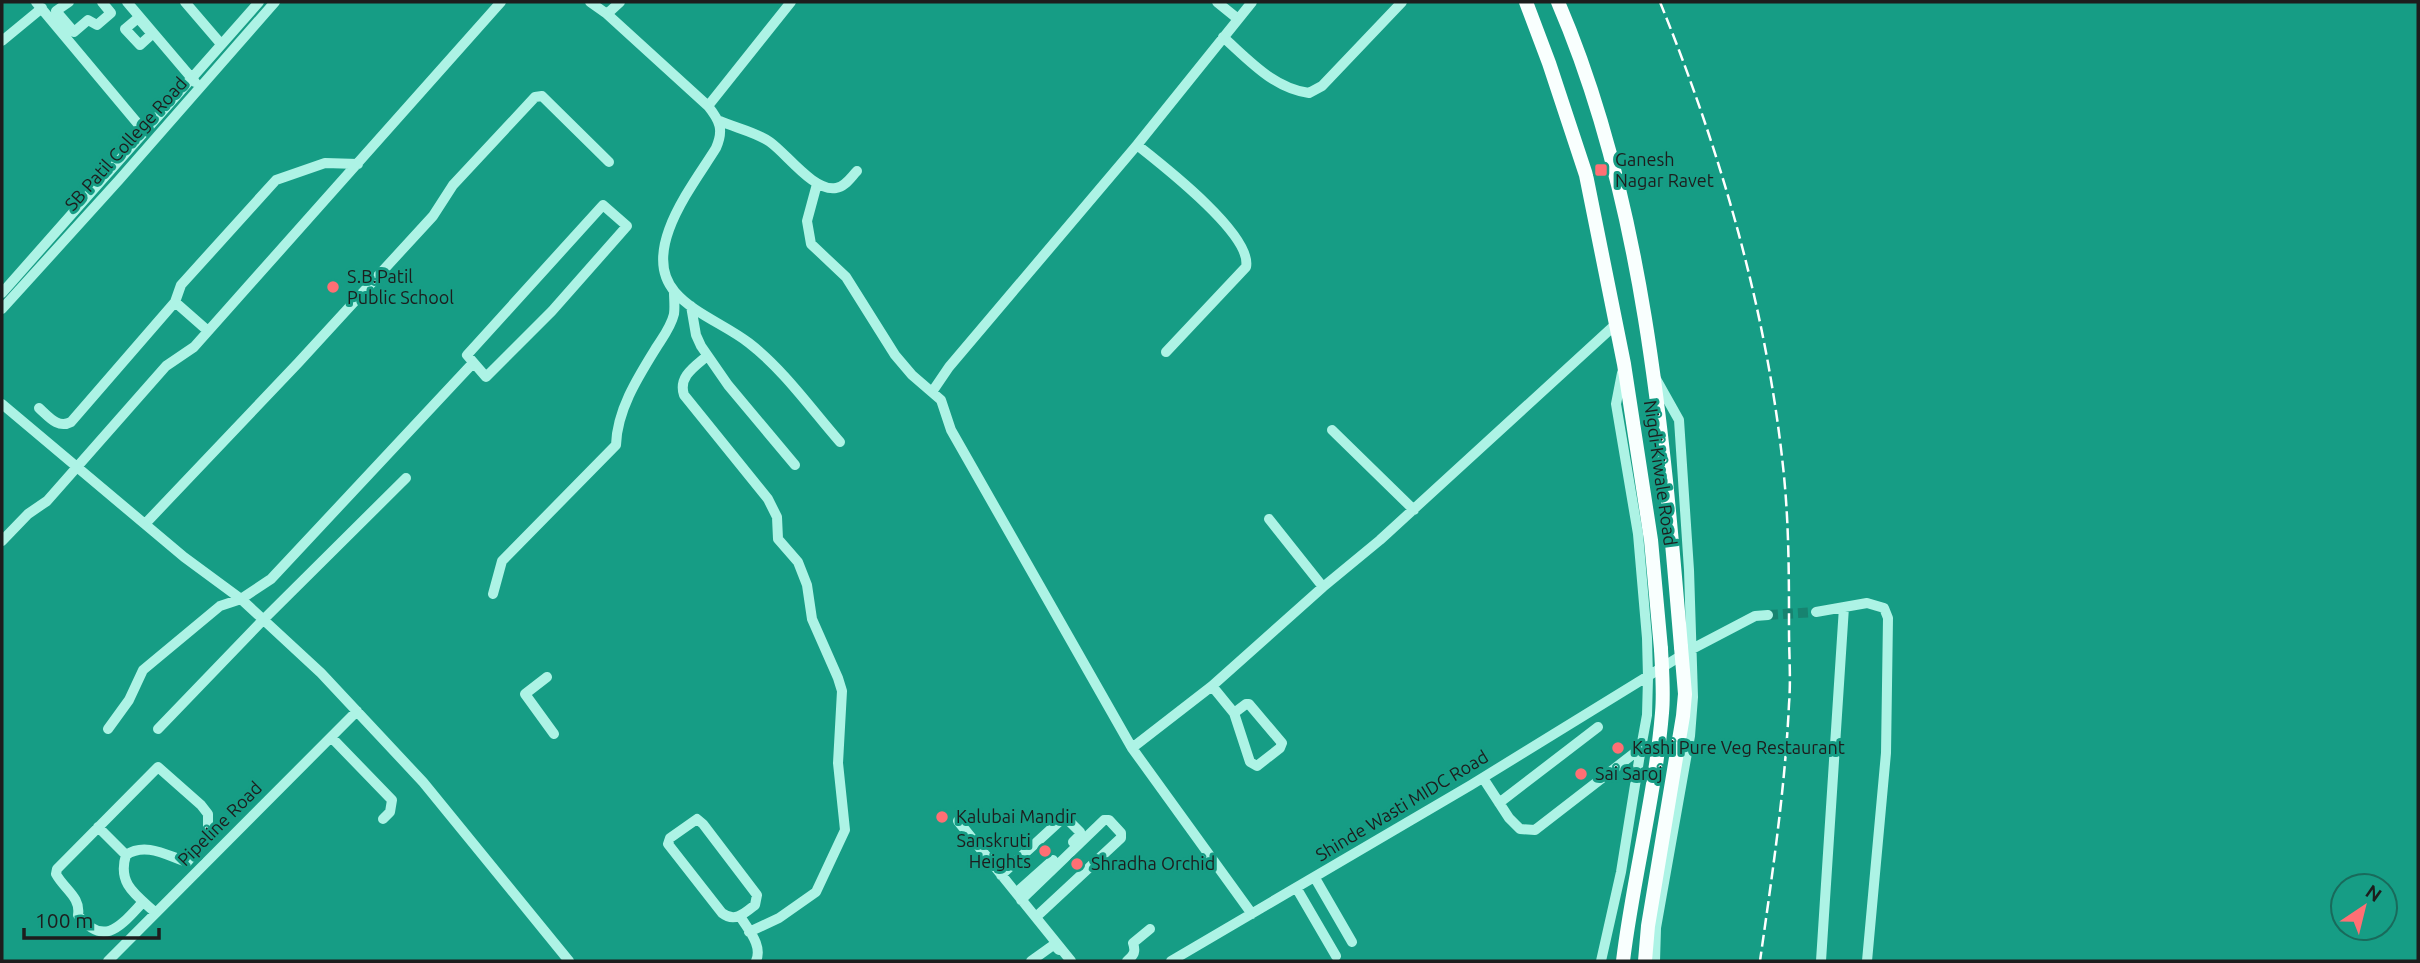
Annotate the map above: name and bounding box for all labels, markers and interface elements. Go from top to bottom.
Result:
street label: SB Patil College Road [60,73,190,214]
place label: Ganesh Nagar Ravet [1615,149,1714,190]
marker: Ganesh Nagar Ravet [1593,162,1609,178]
place label: S.B.Patil Public School [347,266,454,307]
marker: S.B.Patil Public School [325,279,341,295]
street label: Nigdi-Kiwale Road [1641,399,1681,547]
place label: Kashi Pure Veg Restaurant [1632,737,1845,757]
marker: Kashi Pure Veg Restaurant [1610,740,1626,756]
street label: Shinde Wasti MIDC Road [1312,746,1491,865]
place label: Sai Saroj [1595,763,1663,783]
marker: Sai Saroj [1573,766,1589,782]
street label: Pipeline Road [173,777,265,869]
place label: Kalubai Mandir [956,806,1077,826]
marker: Kalubai Mandir [934,809,950,825]
place label: Sanskruti Heights [957,830,1031,871]
marker: Sanskruti Heights [1037,843,1053,859]
place label: Shradha Orchid [1091,853,1215,873]
marker: Shradha Orchid [1069,856,1085,872]
north arrow [2329,872,2399,942]
text: N [2362,880,2386,906]
scale bar [24,897,159,941]
text: 100 m [35,908,93,932]

